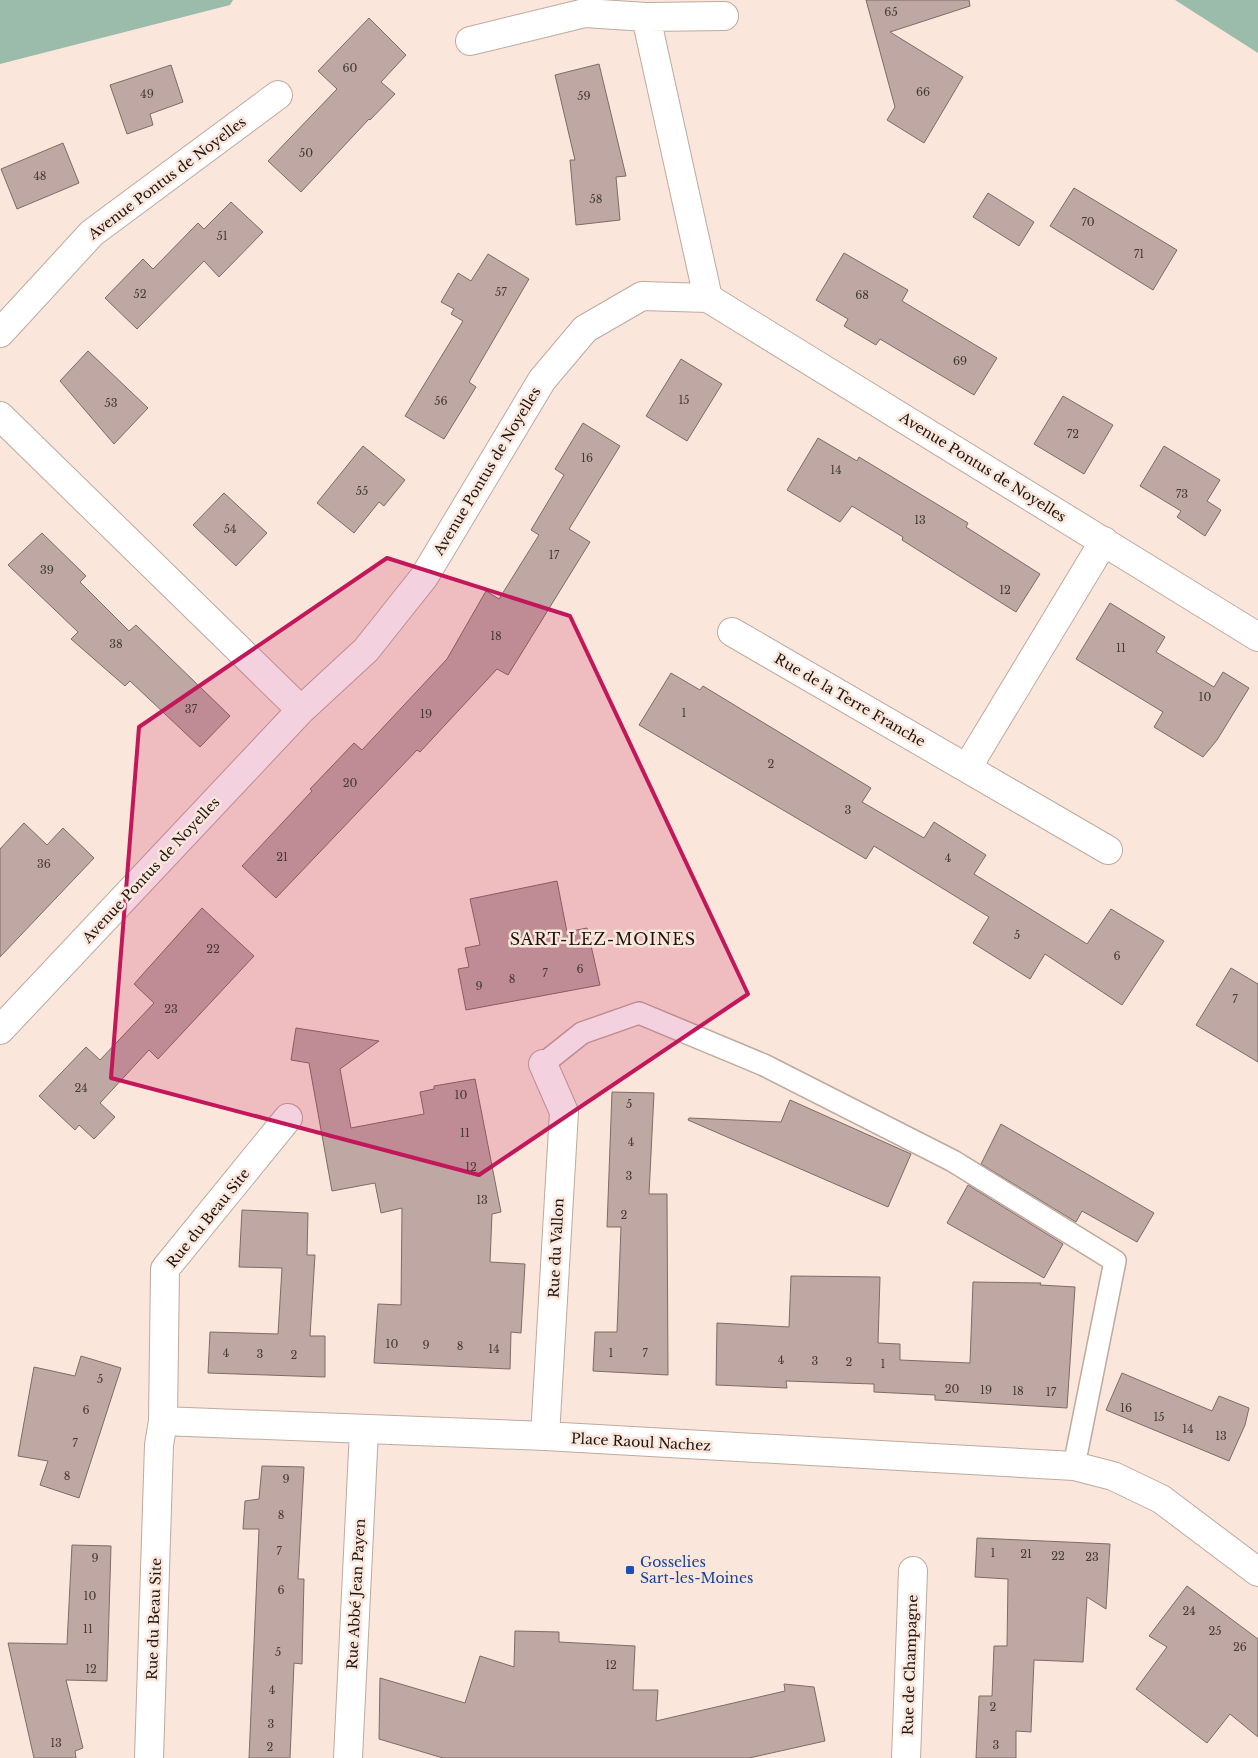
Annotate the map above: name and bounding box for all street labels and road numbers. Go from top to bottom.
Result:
street label: Avenue Pontus de Noyelles [84,113,250,244]
street label: Avenue Pontus de Noyelles [429,384,544,559]
street label: Avenue Pontus de Noyelles [896,408,1070,526]
street label: Rue de la Terre Franche [771,649,929,751]
street label: Avenue Pontus de Noyelles [78,793,223,947]
street label: Rue du Beau Site [163,1165,253,1271]
street label: Rue du Vallon [544,1197,568,1298]
street label: Place Raoul Nachez [571,1429,712,1455]
street label: Rue Abbé Jean Payen [343,1518,369,1670]
street label: Rue du Beau Site [143,1558,165,1680]
street label: Rue de Champagne [899,1594,921,1736]

